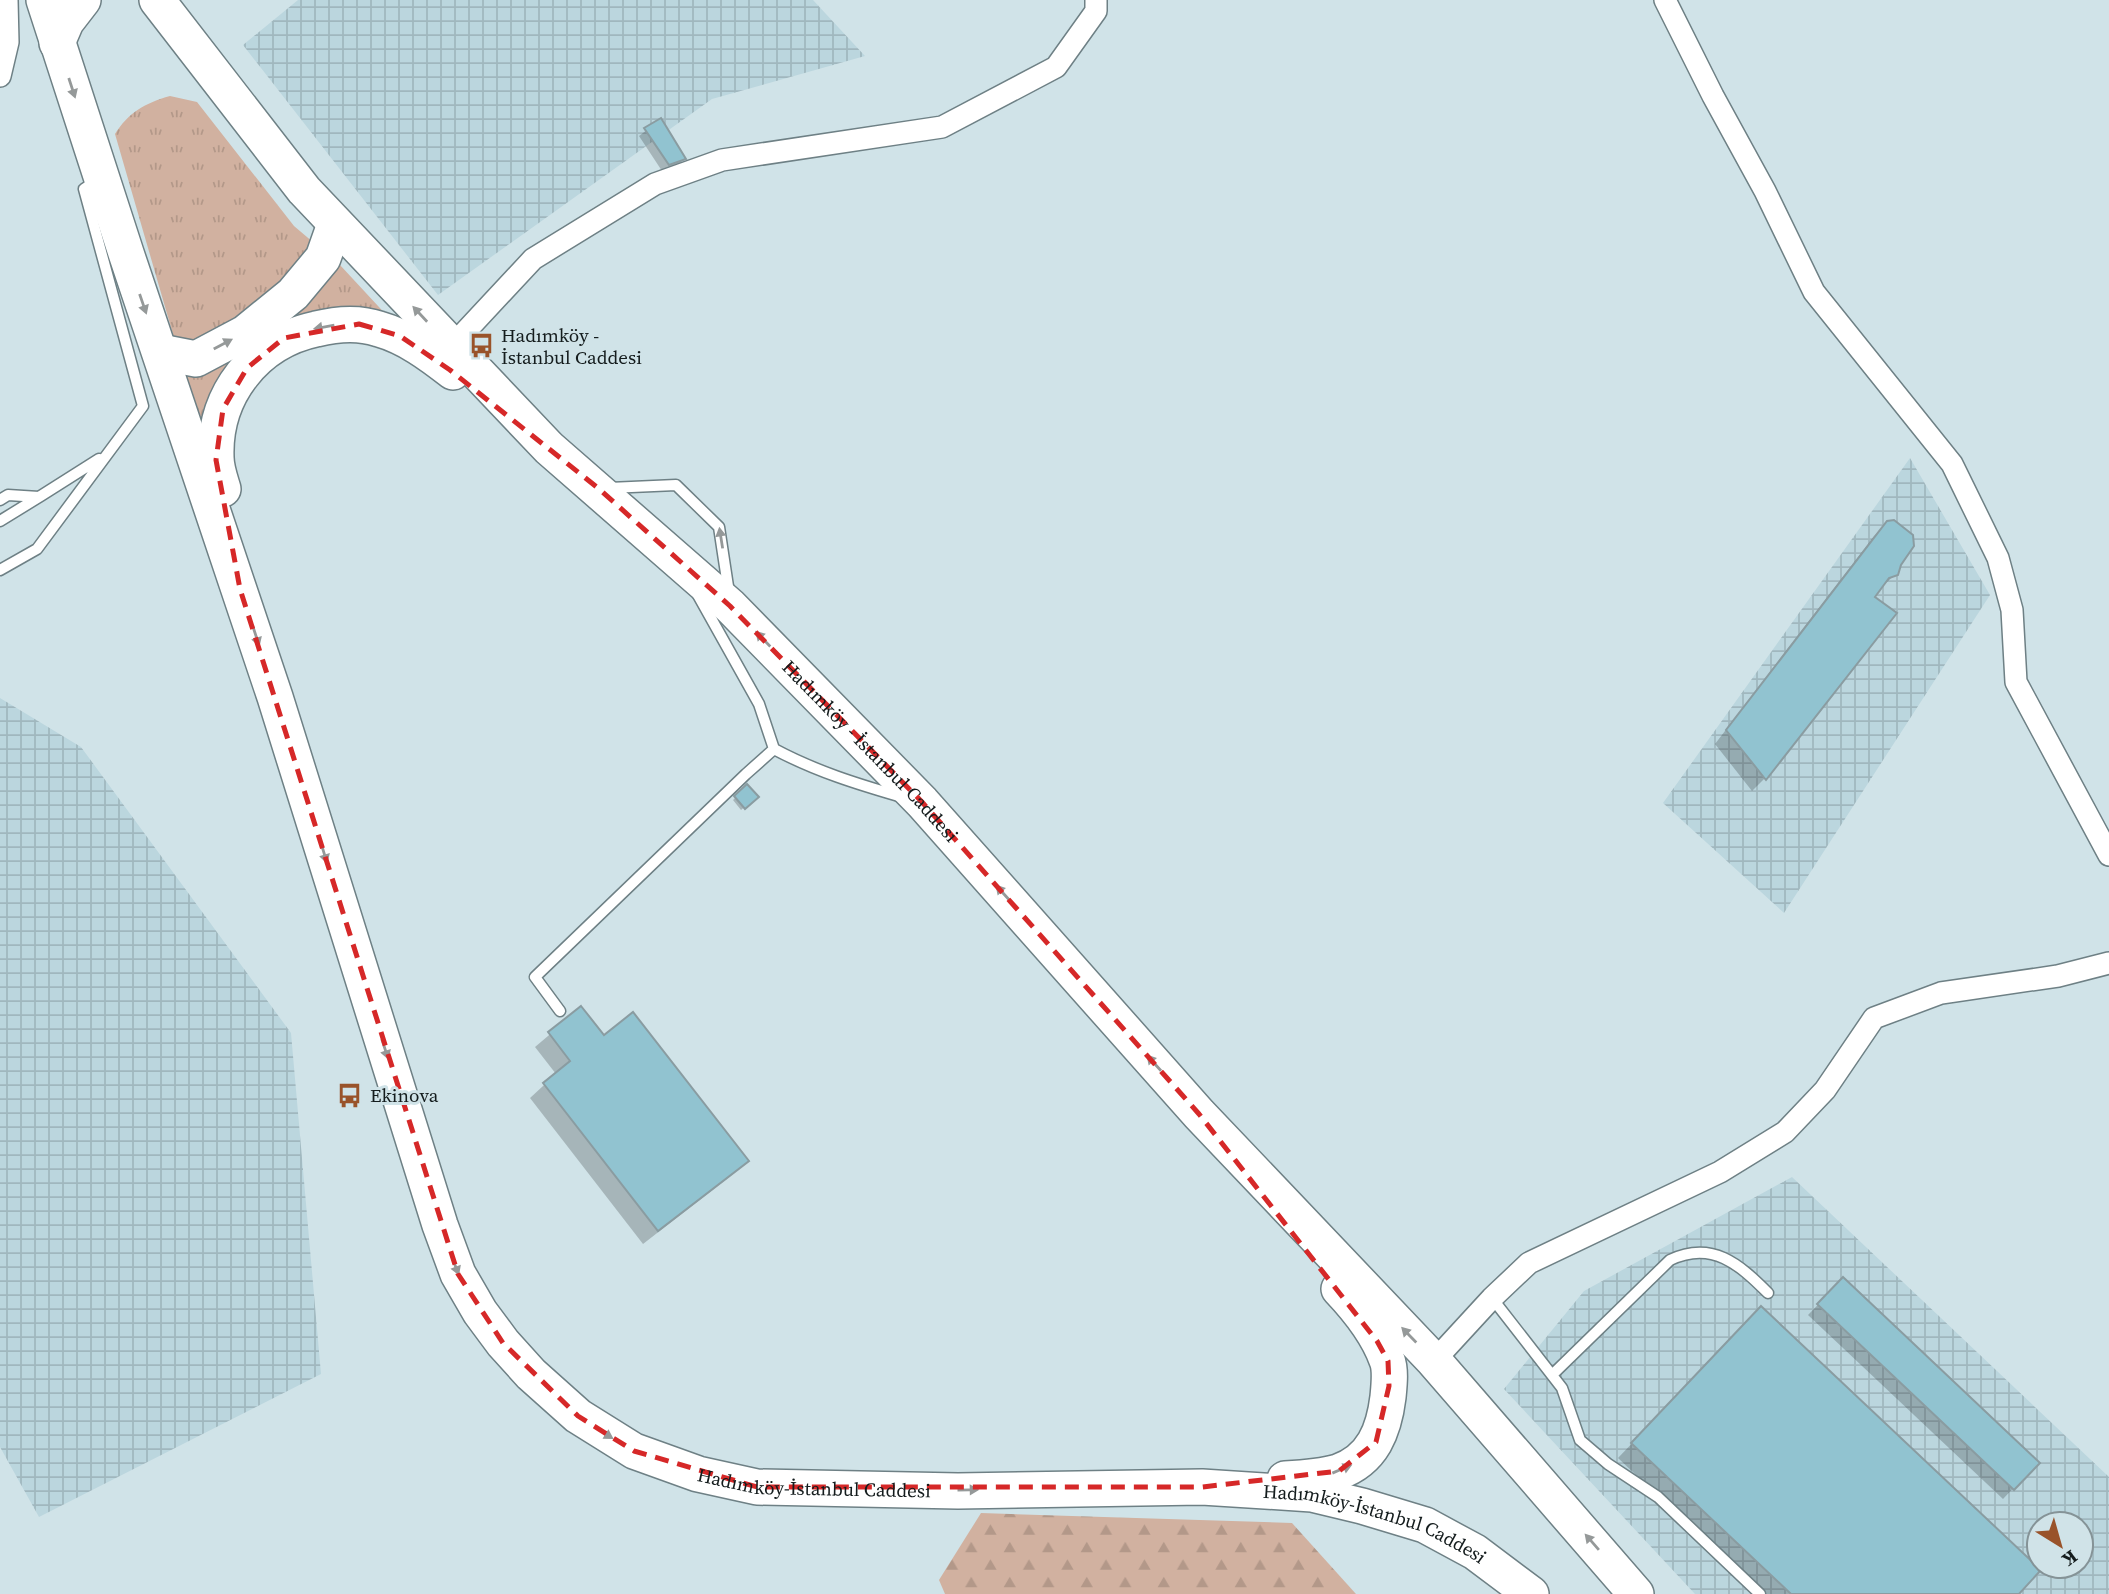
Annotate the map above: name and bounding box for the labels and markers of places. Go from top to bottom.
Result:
place label: Hadımköy - İstanbul Caddesi [501,322,642,370]
bus stop icon: Hadımköy - İstanbul Caddesi [467,332,495,360]
bus stop icon: Ekinova [336,1081,364,1109]
place label: Ekinova [370,1082,439,1108]

